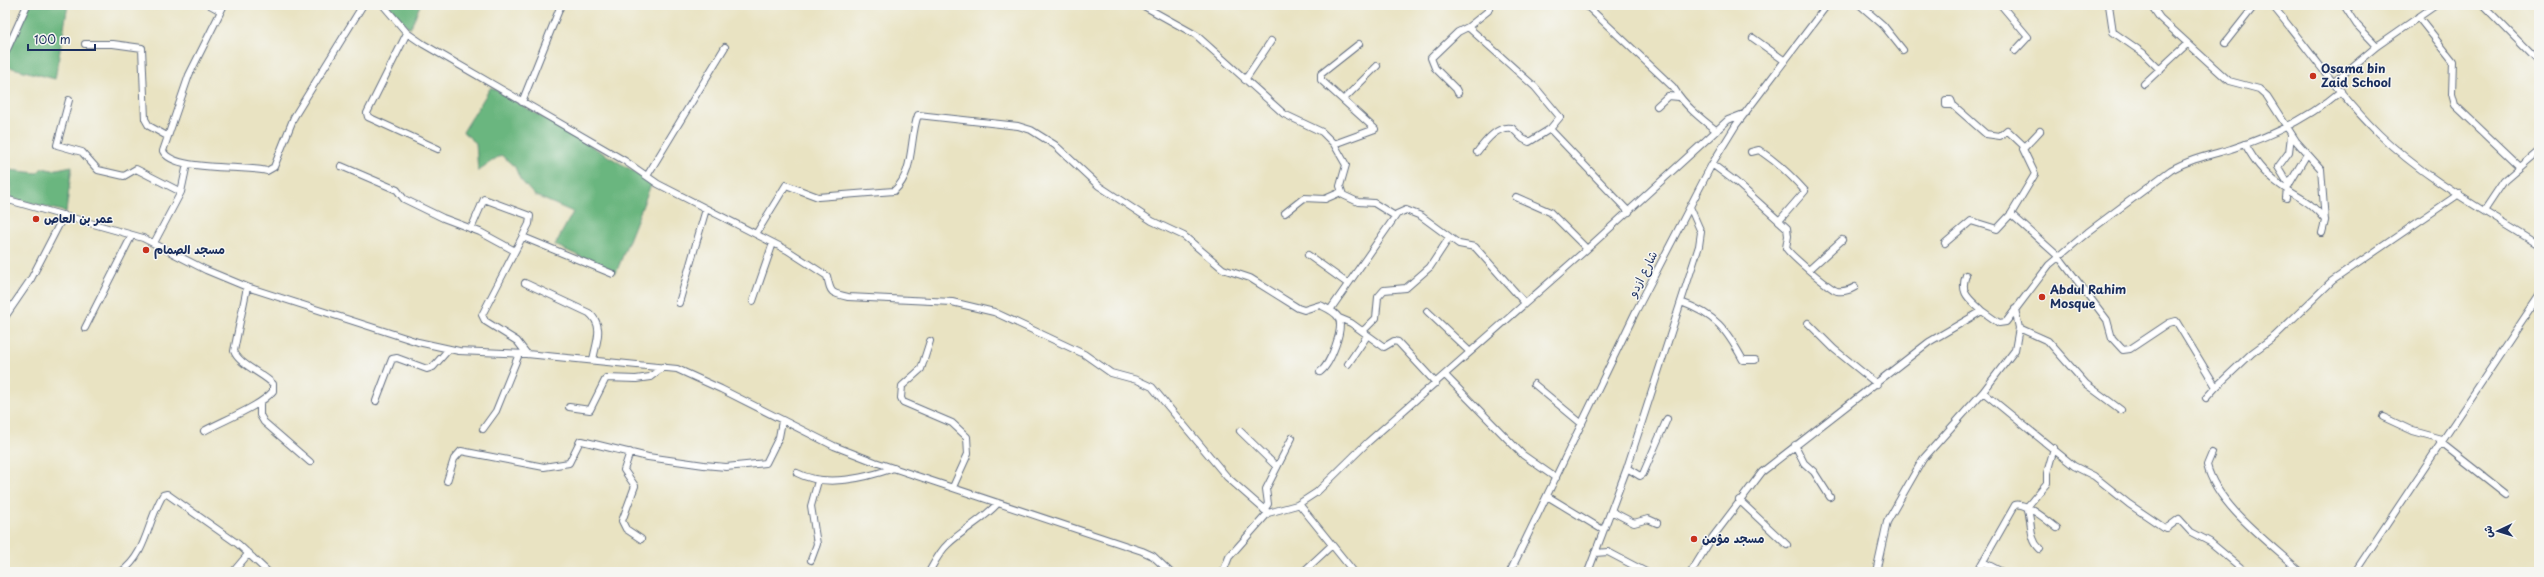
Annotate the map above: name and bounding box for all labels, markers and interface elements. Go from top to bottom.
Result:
scale bar [28,26,95,52]
text: 100 m [34,30,71,48]
place label: Osama bin Zaid School [2321,59,2391,91]
marker: Osama bin Zaid School [2308,71,2318,81]
place label: عمر بن العاص [44,209,113,227]
marker: عمر بن العاص [31,214,41,224]
place label: مسجد الصمام [154,240,225,259]
marker: مسجد الصمام [141,245,151,255]
street label: شارع ازدو [1622,247,1662,301]
place label: Abdul Rahim Mosque [2049,280,2126,312]
marker: Abdul Rahim Mosque [2037,292,2047,302]
north arrow [2478,511,2518,551]
text: ش [2479,525,2496,538]
place label: مسجد مؤمن [1702,529,1764,547]
marker: مسجد مؤمن [1689,534,1699,544]

